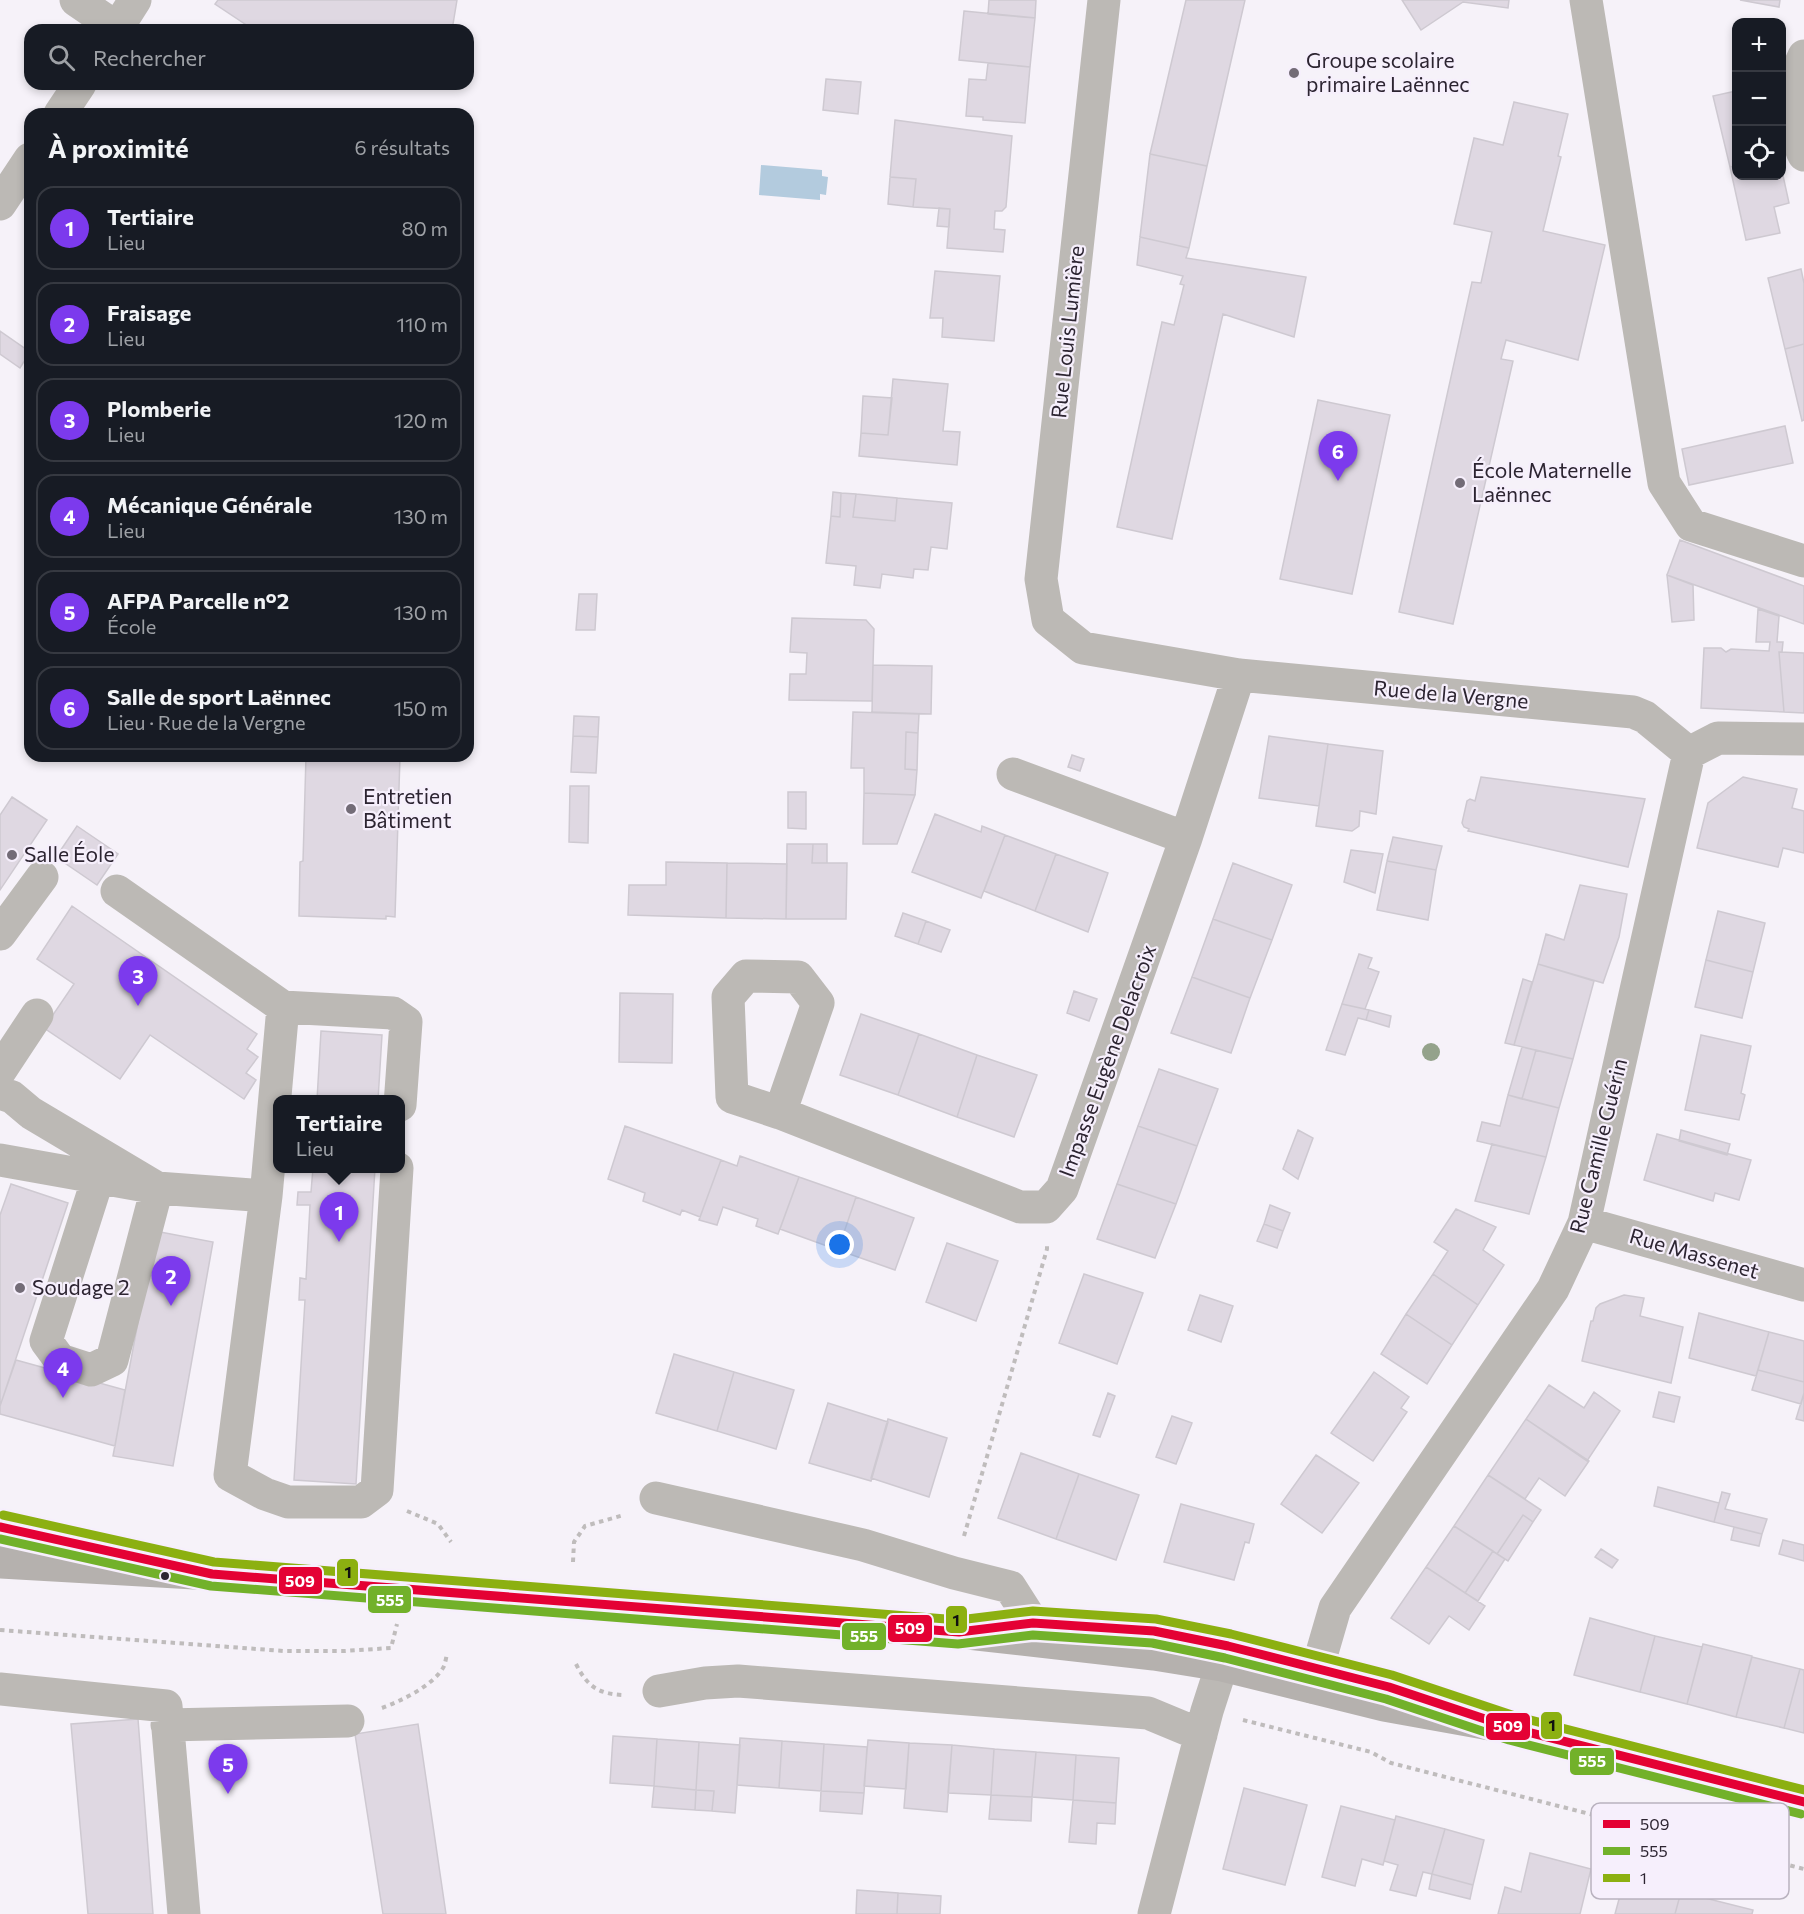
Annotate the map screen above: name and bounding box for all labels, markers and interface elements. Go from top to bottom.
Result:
map controls [1732,18,1786,180]
button: + [1732,18,1786,72]
search box [24,24,474,90]
icon: search [45,41,78,74]
text: Rechercher [93,44,206,71]
place label: Groupe scolaire primaire Laënnec [1306,47,1470,96]
marker: Groupe scolaire primaire Laënnec [1287,66,1301,80]
button: − [1732,72,1786,126]
button: locate [1732,126,1786,180]
text: À proximité [48,132,189,163]
text: 6 résultats [355,135,450,159]
text: Tertiaire [107,203,194,230]
text: 1 [65,216,74,240]
text: 80 m [402,216,448,240]
text: Lieu [107,230,145,254]
street label: Rue Louis Lumière [1045,244,1088,420]
text: Fraisage [107,299,191,326]
text: 2 [64,312,75,336]
text: 110 m [397,312,448,336]
text: Lieu [107,326,145,350]
text: Plomberie [107,395,211,422]
text: 3 [64,408,75,432]
text: 120 m [394,408,448,432]
text: Lieu [107,422,145,446]
pin: 6 [1318,432,1358,481]
place label: École Maternelle Laënnec [1472,457,1632,506]
marker: École Maternelle Laënnec [1453,476,1467,490]
text: Mécanique Générale [107,491,312,518]
text: 4 [63,504,76,528]
text: 130 m [394,504,448,528]
text: Lieu [107,518,145,542]
text: AFPA Parcelle n°2 [107,587,289,614]
text: 5 [64,600,75,624]
text: 130 m [394,600,448,624]
text: École [107,614,156,638]
street label: Rue de la Vergne [1373,674,1530,713]
text: Salle de sport Laënnec [107,683,331,710]
text: 6 [63,696,76,720]
text: 150 m [394,696,448,720]
text: Lieu · Rue de la Vergne [107,710,306,734]
place label: Entretien Bâtiment [363,783,452,832]
marker: Entretien Bâtiment [344,802,358,816]
place label: Salle Éole [24,841,115,866]
marker: Salle Éole [5,848,19,862]
street label: Impasse Eugène Delacroix [1053,941,1160,1180]
pin: 3 [118,956,158,1006]
street label: Rue Camille Guérin [1564,1055,1631,1236]
popup [273,1095,405,1173]
text: Tertiaire [296,1109,382,1136]
text: Lieu [296,1136,334,1160]
pin: 1 [320,1192,358,1242]
street label: Rue Massenet [1627,1222,1762,1283]
your location [825,1230,854,1259]
pin: 2 [152,1256,190,1306]
place label: Soudage 2 [32,1274,130,1299]
marker: Soudage 2 [13,1281,27,1295]
pin: 4 [44,1348,82,1398]
line badge: 1 [336,1558,359,1587]
text: 1 [344,1562,352,1581]
line badge: 509 [278,1566,323,1595]
unlabelled marker [159,1570,171,1582]
text: 509 [285,1571,315,1590]
line badge: 555 [367,1585,412,1614]
text: 555 [376,1590,404,1609]
line badge: 1 [945,1605,968,1634]
text: 1 [952,1610,960,1629]
line badge: 509 [887,1614,933,1643]
text: 509 [895,1618,925,1637]
line badge: 555 [841,1622,887,1651]
text: 555 [850,1626,878,1645]
line badge: 1 [1540,1711,1563,1740]
line badge: 509 [1485,1712,1531,1741]
text: 1 [1548,1715,1556,1734]
text: 509 [1493,1716,1523,1735]
pin: 5 [208,1744,248,1794]
line badge: 555 [1569,1747,1615,1776]
text: 555 [1578,1751,1606,1770]
legend [1591,1803,1789,1899]
text: 509 [1640,1814,1669,1833]
text: 555 [1640,1841,1668,1860]
text: 1 [1640,1868,1647,1887]

